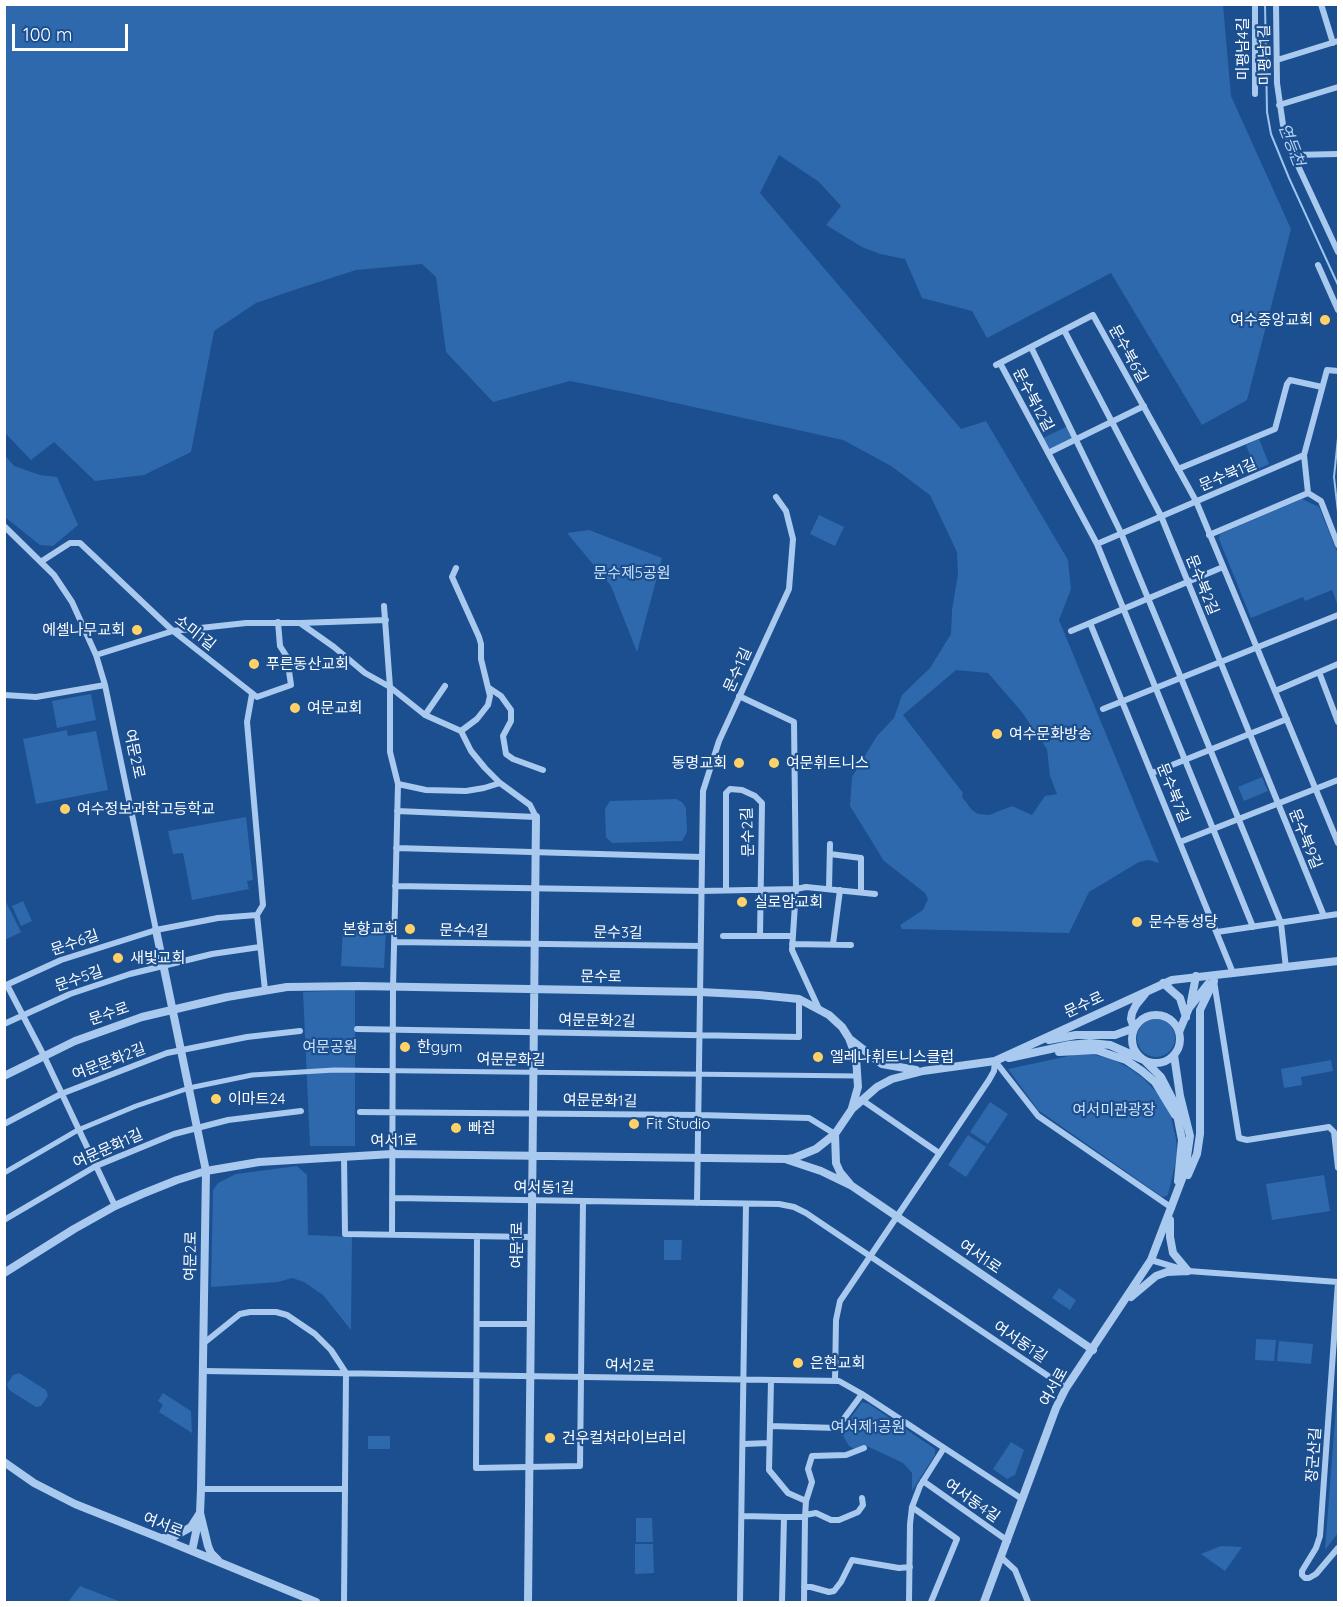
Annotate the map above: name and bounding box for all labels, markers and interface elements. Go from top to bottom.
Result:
scale bar [15,12,130,50]
street label: 미평남4길 [1234,17,1252,81]
text: 100 m [23,23,72,46]
street label: 미평남1길 [1255,24,1275,86]
water label: 연등천 [1274,121,1308,169]
place label: 여수중앙교회 [1230,311,1313,329]
marker: 여수중앙교회 [1318,313,1332,327]
street label: 문수북6길 [1105,322,1151,386]
street label: 문수북12길 [1009,365,1057,435]
street label: 문수북1길 [1197,455,1259,495]
street label: 문수북2길 [1182,552,1222,618]
park label: 문수제5공원 [593,564,671,582]
street label: 소미1길 [171,611,219,655]
place label: 에셀나무교회 [42,621,125,639]
marker: 에셀나무교회 [130,623,144,637]
street label: 문수1길 [720,645,756,695]
place label: 푸른동산교회 [266,655,349,673]
marker: 푸른동산교회 [247,657,261,671]
place label: 여문교회 [307,699,362,717]
marker: 여문교회 [288,701,302,715]
place label: 여수문화방송 [1009,725,1092,743]
marker: 여수문화방송 [990,727,1004,741]
street label: 여문2로 [120,728,148,780]
place label: 동명교회 [672,754,727,772]
place label: 여문휘트니스 [786,754,869,772]
marker: 동명교회 [732,756,746,770]
marker: 여문휘트니스 [767,756,781,770]
street label: 문수북7길 [1153,760,1193,826]
place label: 여수정보과학고등학교 [77,800,215,818]
marker: 여수정보과학고등학교 [58,802,72,816]
street label: 문수북9길 [1285,806,1325,872]
street label: 문수2길 [738,807,758,857]
place label: 실로암교회 [754,893,823,911]
marker: 실로암교회 [735,895,749,909]
place label: 문수동성당 [1149,913,1218,931]
marker: 문수동성당 [1130,915,1144,929]
place label: 본향교회 [343,920,398,938]
marker: 본향교회 [403,922,417,936]
street label: 문수4길 [439,922,489,940]
street label: 문수3길 [593,924,643,942]
street label: 문수6길 [49,926,101,960]
place label: 새빛교회 [130,949,185,967]
marker: 새빛교회 [111,951,125,965]
street label: 문수5길 [53,962,105,996]
street label: 문수로 [580,968,622,986]
street label: 문수로 [1061,988,1107,1022]
street label: 문수로 [86,999,132,1029]
street label: 여문문화2길 [558,1011,636,1031]
park label: 여문공원 [302,1038,358,1056]
place label: 한gym [417,1038,462,1056]
street label: 여문문화2길 [70,1040,148,1084]
marker: 한gym [398,1040,412,1054]
place label: 엘레나휘트니스클럽 [830,1048,954,1066]
street label: 여문문화길 [476,1050,546,1070]
marker: 엘레나휘트니스클럽 [811,1050,825,1064]
place label: 이마트24 [228,1090,285,1108]
street label: 여문문화1길 [563,1091,637,1111]
marker: 이마트24 [209,1092,223,1106]
park label: 여서미관광장 [1073,1101,1155,1119]
place label: Fit Studio [646,1115,710,1133]
marker: Fit Studio [627,1117,641,1131]
place label: 빠짐 [468,1119,496,1137]
marker: 빠짐 [449,1121,463,1135]
street label: 여문문화1길 [70,1126,146,1172]
street label: 여서1로 [370,1132,418,1150]
street label: 여서동1길 [513,1178,575,1198]
street label: 여문1로 [508,1222,526,1268]
street label: 여문2로 [182,1231,200,1281]
street label: 여서1로 [956,1236,1004,1278]
street label: 여서동1길 [990,1318,1050,1366]
place label: 은현교회 [810,1354,865,1372]
marker: 은현교회 [791,1356,805,1370]
street label: 여서2로 [605,1357,655,1375]
street label: 여서로 [1036,1365,1072,1409]
park label: 여서제1공원 [831,1418,905,1436]
street label: 장군산길 [1303,1427,1325,1483]
place label: 건우컬쳐라이브러리 [562,1429,686,1447]
marker: 건우컬쳐라이브러리 [543,1431,557,1445]
street label: 여서동4길 [941,1476,1003,1526]
street label: 여서로 [140,1509,186,1541]

